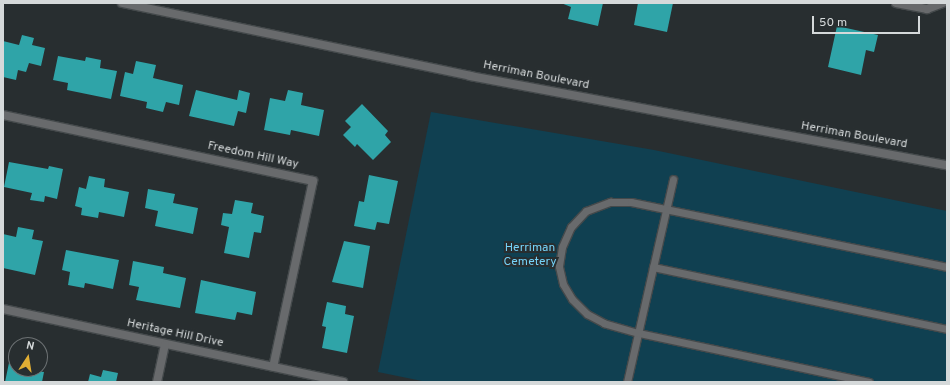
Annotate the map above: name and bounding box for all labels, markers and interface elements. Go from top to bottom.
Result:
scale bar [814,8,922,34]
text: 50 m [819,15,847,31]
street label: Herriman Boulevard [482,59,590,93]
street label: Herriman Boulevard [800,120,908,152]
street label: Freedom Hill Way [206,139,300,173]
park label: Herriman Cemetery [503,242,557,270]
street label: Heritage Hill Drive [125,317,225,351]
north arrow [8,337,48,377]
text: N [25,339,36,354]

